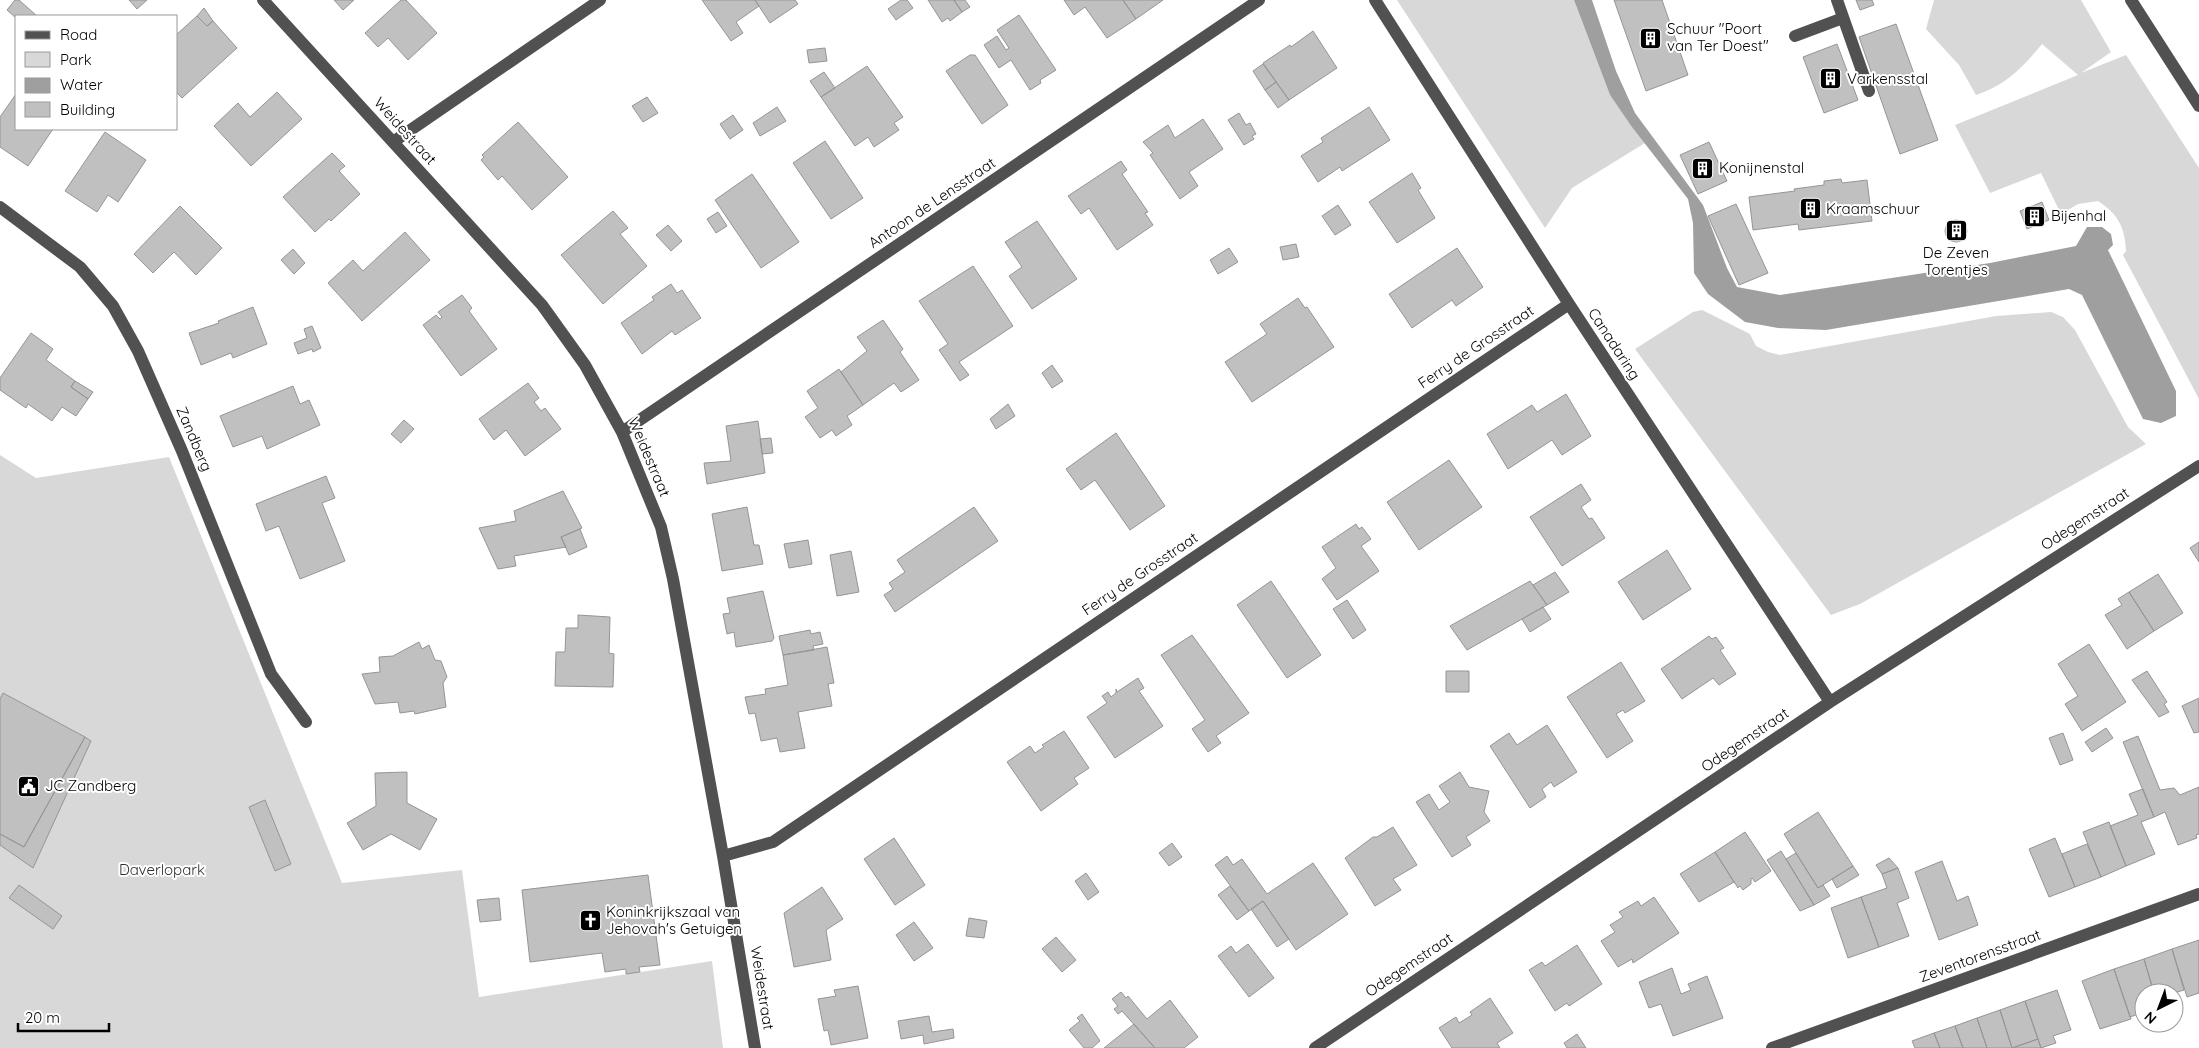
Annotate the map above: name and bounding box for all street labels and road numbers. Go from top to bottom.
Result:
street label: Weidestraat [370,93,441,168]
street label: Antoon de Lensstraat [865,153,999,252]
street label: Ferry de Grosstraat [1414,301,1537,392]
street label: Canadaring [1584,304,1645,383]
street label: Zandberg [172,403,217,474]
street label: Weidestraat [624,414,675,499]
street label: Odegemstraat [2037,483,2132,554]
street label: Ferry de Grosstraat [1078,528,1201,619]
street label: Odegemstraat [1697,703,1792,776]
street label: Zeventorensstraat [1917,925,2043,986]
street label: Odegemstraat [1361,928,1456,1001]
street label: Weidestraat [746,945,778,1031]

